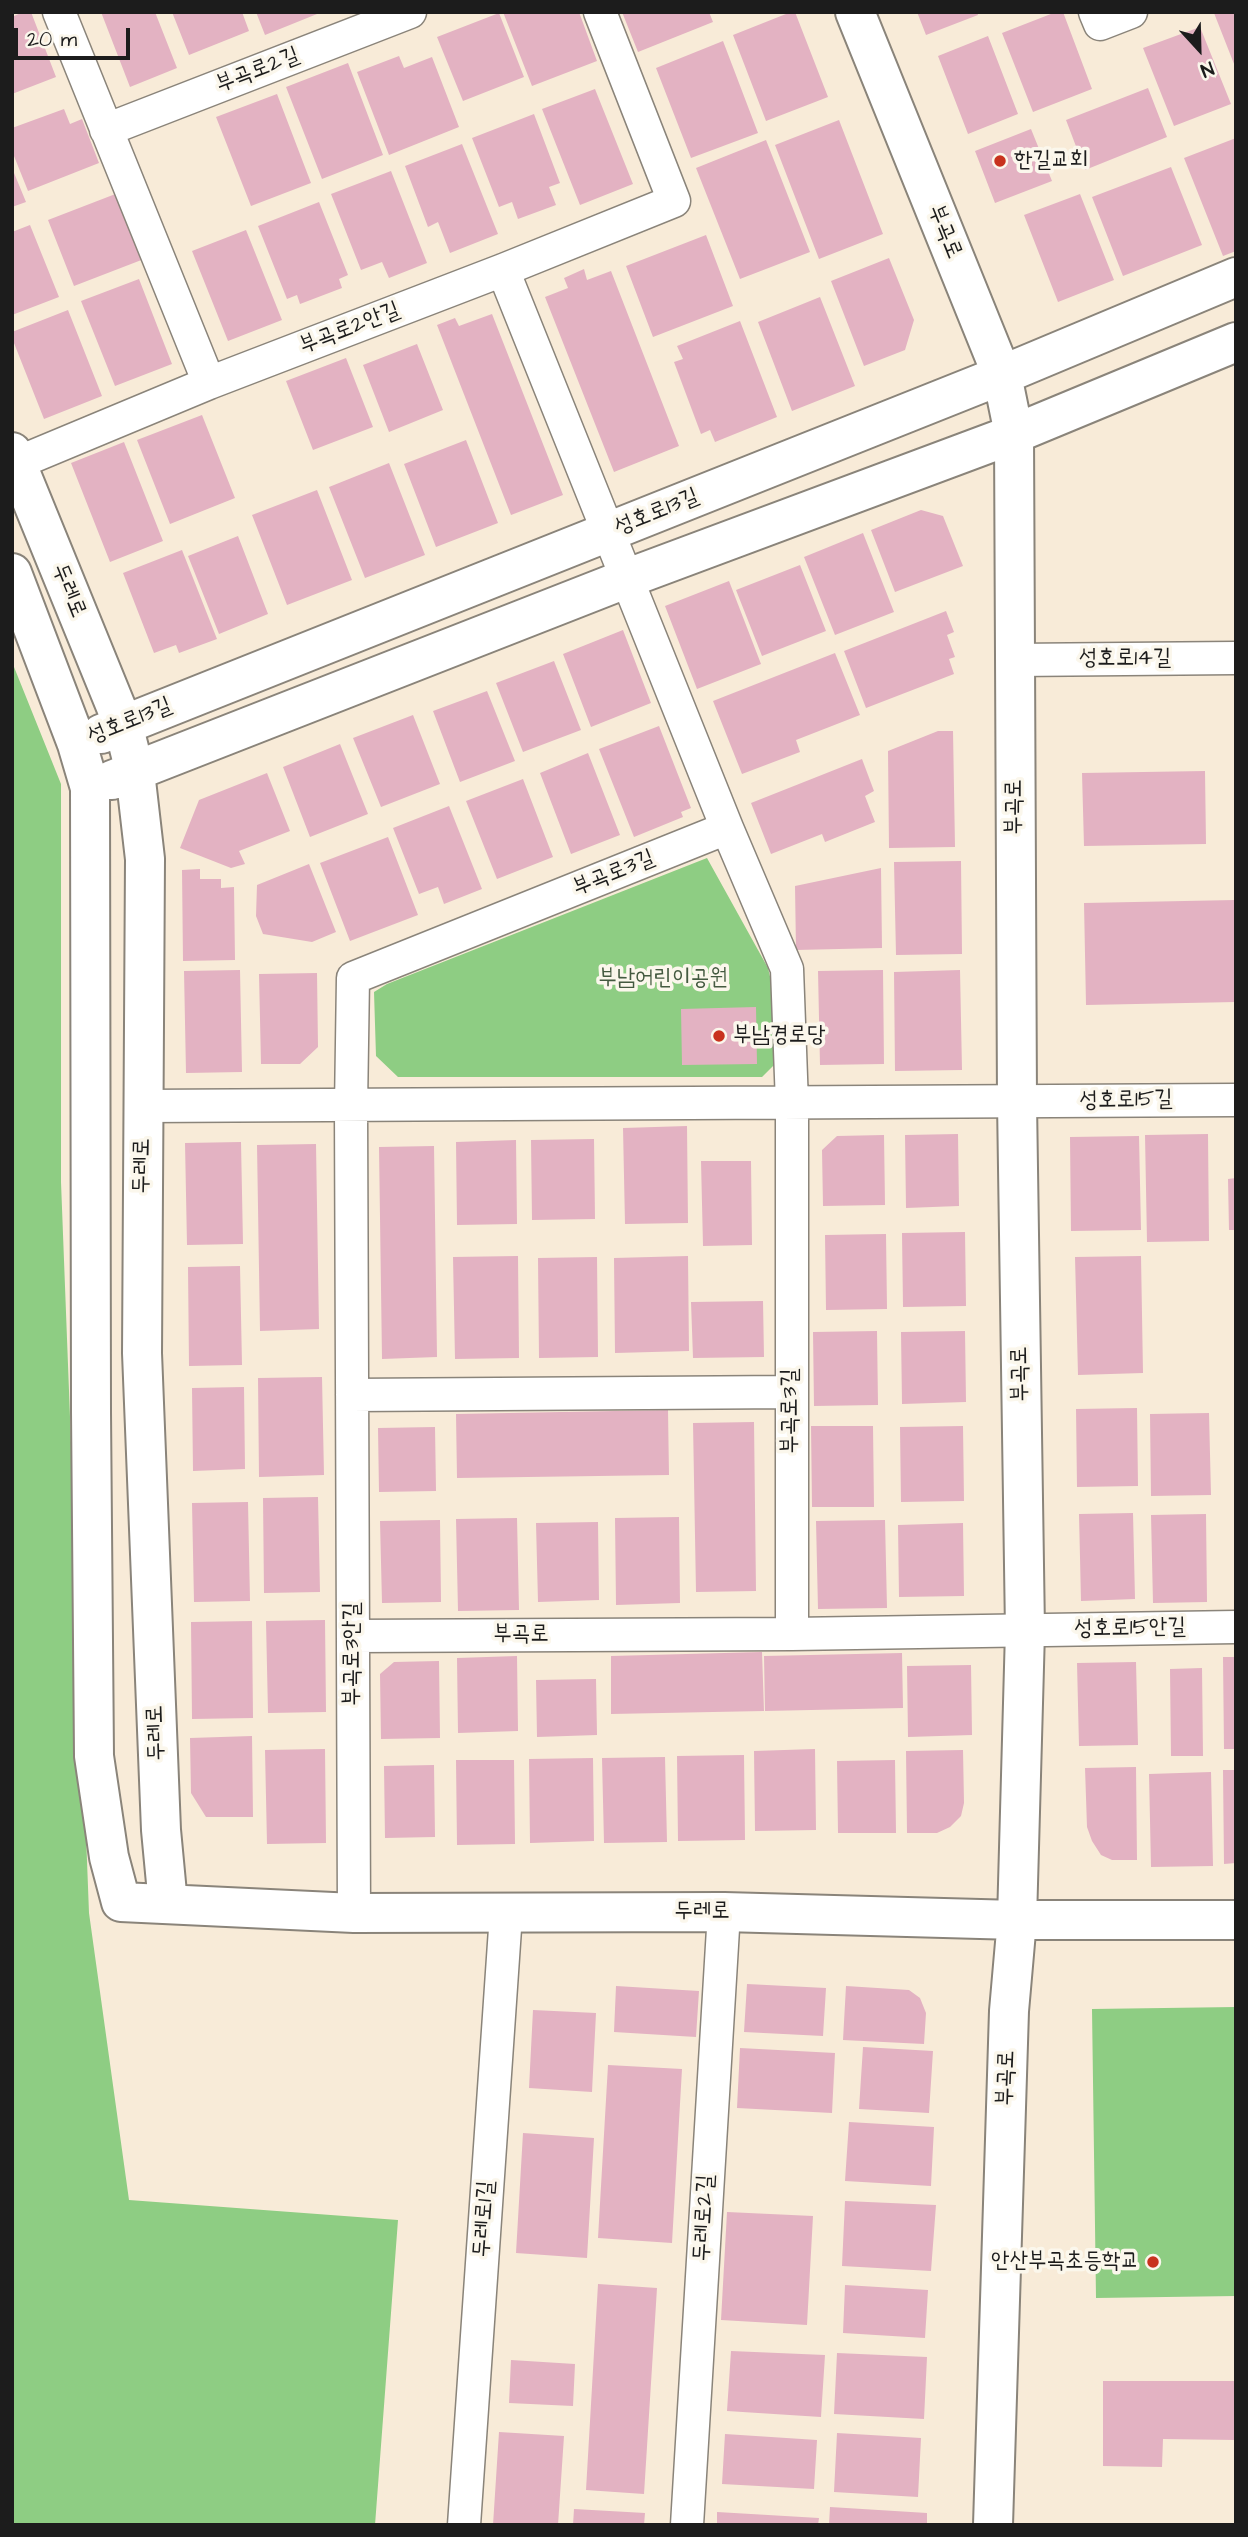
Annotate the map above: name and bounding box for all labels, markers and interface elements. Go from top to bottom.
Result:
scale bar [18,14,133,58]
north arrow [1164,14,1234,84]
text: 20 m [27,25,77,54]
street label: 부곡로2길 [212,42,304,100]
text: N [1196,54,1218,84]
place label: 한길교회 [1014,147,1088,175]
marker: 한길교회 [992,153,1008,169]
street label: 부곡로 [921,201,967,263]
street label: 부곡로2안길 [296,297,404,361]
street label: 성호로13길 [611,484,703,542]
street label: 두레로 [45,560,91,622]
street label: 성호로14길 [1079,645,1171,673]
street label: 성호로13길 [84,693,176,751]
street label: 부곡로 [1001,779,1029,835]
street label: 부곡로3길 [569,845,659,903]
park label: 부남어린이공원 [598,965,728,993]
place label: 부남경로당 [733,1022,826,1050]
marker: 부남경로당 [711,1028,727,1044]
street label: 성호로15길 [1079,1086,1173,1116]
street label: 두레로 [129,1138,157,1194]
street label: 부곡로 [1007,1346,1035,1402]
street label: 부곡로3길 [777,1368,805,1454]
street label: 부곡로3안길 [339,1602,367,1706]
street label: 성호로15안길 [1074,1614,1186,1644]
street label: 부곡로 [493,1621,549,1649]
street label: 두레로 [142,1705,172,1761]
street label: 두레로 [674,1898,730,1926]
street label: 부곡로 [992,2050,1022,2106]
street label: 두레로2길 [689,2174,721,2262]
street label: 두레로1길 [469,2180,501,2258]
place label: 안산부곡초등학교 [991,2248,1139,2276]
marker: 안산부곡초등학교 [1145,2254,1161,2270]

